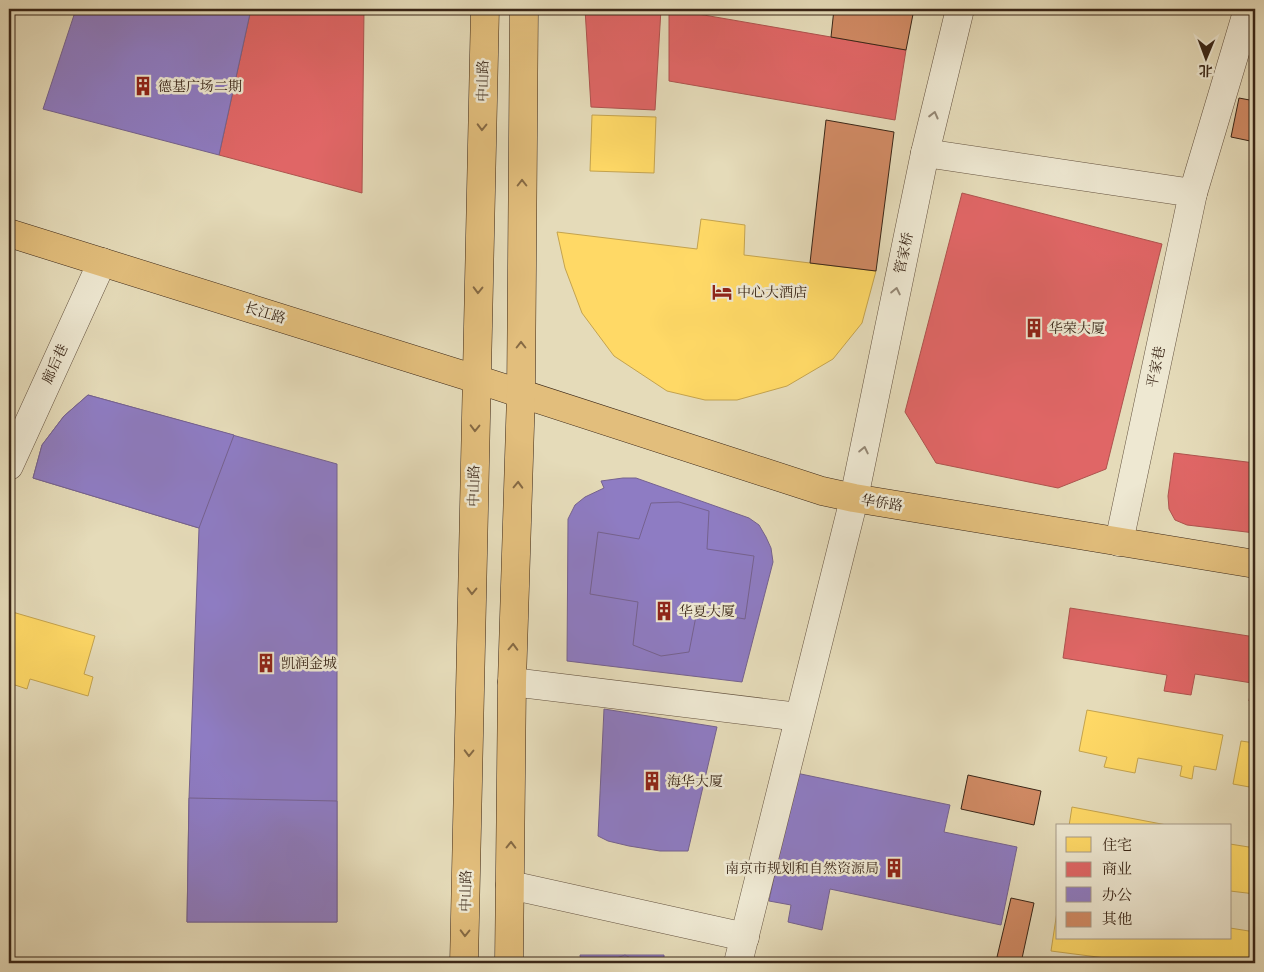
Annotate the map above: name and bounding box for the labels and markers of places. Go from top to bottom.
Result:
building icon: 德基广场二期 [132,75,154,97]
place label: 德基广场二期 [158,78,242,95]
hotel icon: 中心大酒店 [711,281,733,303]
place label: 中心大酒店 [737,284,807,301]
building icon: 华荣大厦 [1023,317,1045,339]
place label: 华荣大厦 [1049,320,1105,337]
building icon: 华夏大厦 [653,600,675,622]
place label: 华夏大厦 [679,603,735,620]
building icon: 凯润金城 [255,652,277,674]
place label: 凯润金城 [281,655,337,672]
building icon: 海华大厦 [641,770,663,792]
place label: 海华大厦 [667,773,723,790]
building icon: 南京市规划和自然资源局 [883,857,905,879]
place label: 南京市规划和自然资源局 [725,860,879,877]

